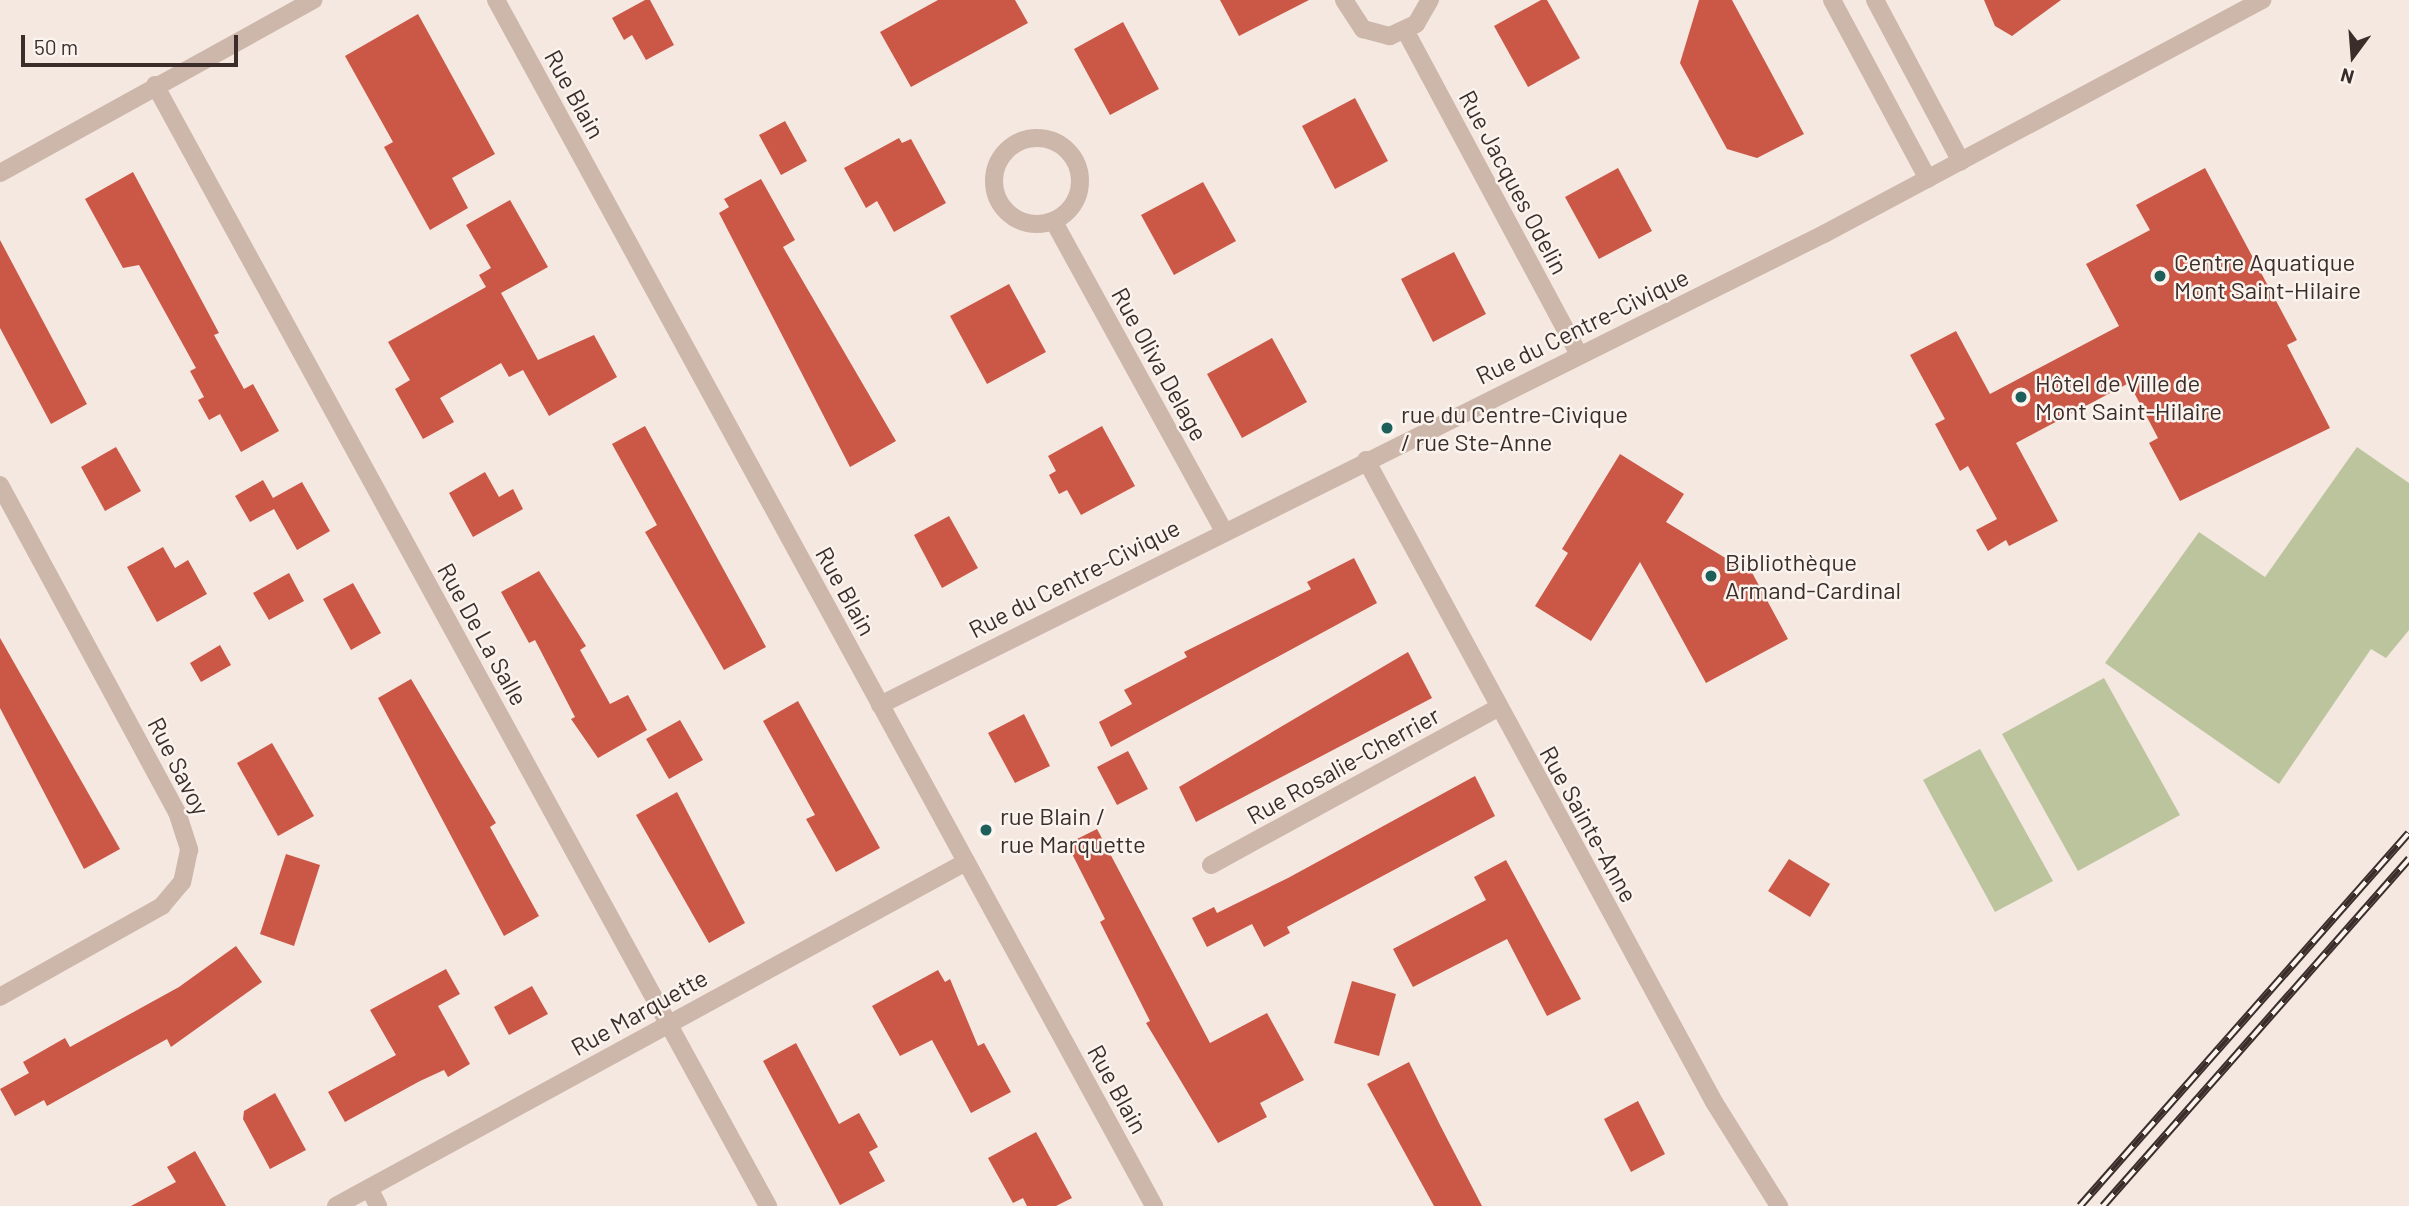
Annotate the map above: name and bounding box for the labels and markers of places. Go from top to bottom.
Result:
place label: Centre Aquatique Mont Saint-Hilaire [2174,248,2361,304]
marker: Centre Aquatique Mont Saint-Hilaire [2152,268,2168,284]
place label: Hôtel de Ville de Mont Saint-Hilaire [2035,369,2222,425]
marker: Hôtel de Ville de Mont Saint-Hilaire [2013,389,2029,405]
place label: rue du Centre-Civique / rue Ste-Anne [1401,400,1628,456]
marker: rue du Centre-Civique / rue Ste-Anne [1379,420,1395,436]
place label: Bibliothèque Armand-Cardinal [1725,548,1901,604]
marker: Bibliothèque Armand-Cardinal [1703,568,1719,584]
place label: rue Blain / rue Marquette [1000,802,1146,858]
marker: rue Blain / rue Marquette [978,822,994,838]

